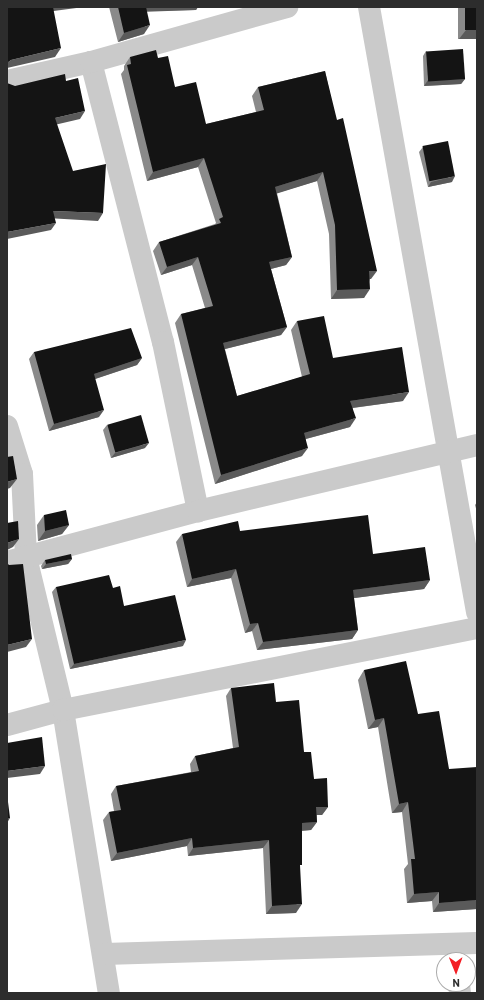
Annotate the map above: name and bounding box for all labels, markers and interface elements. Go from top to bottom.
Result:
north arrow [436,952,476,992]
text: N [452,977,460,990]

